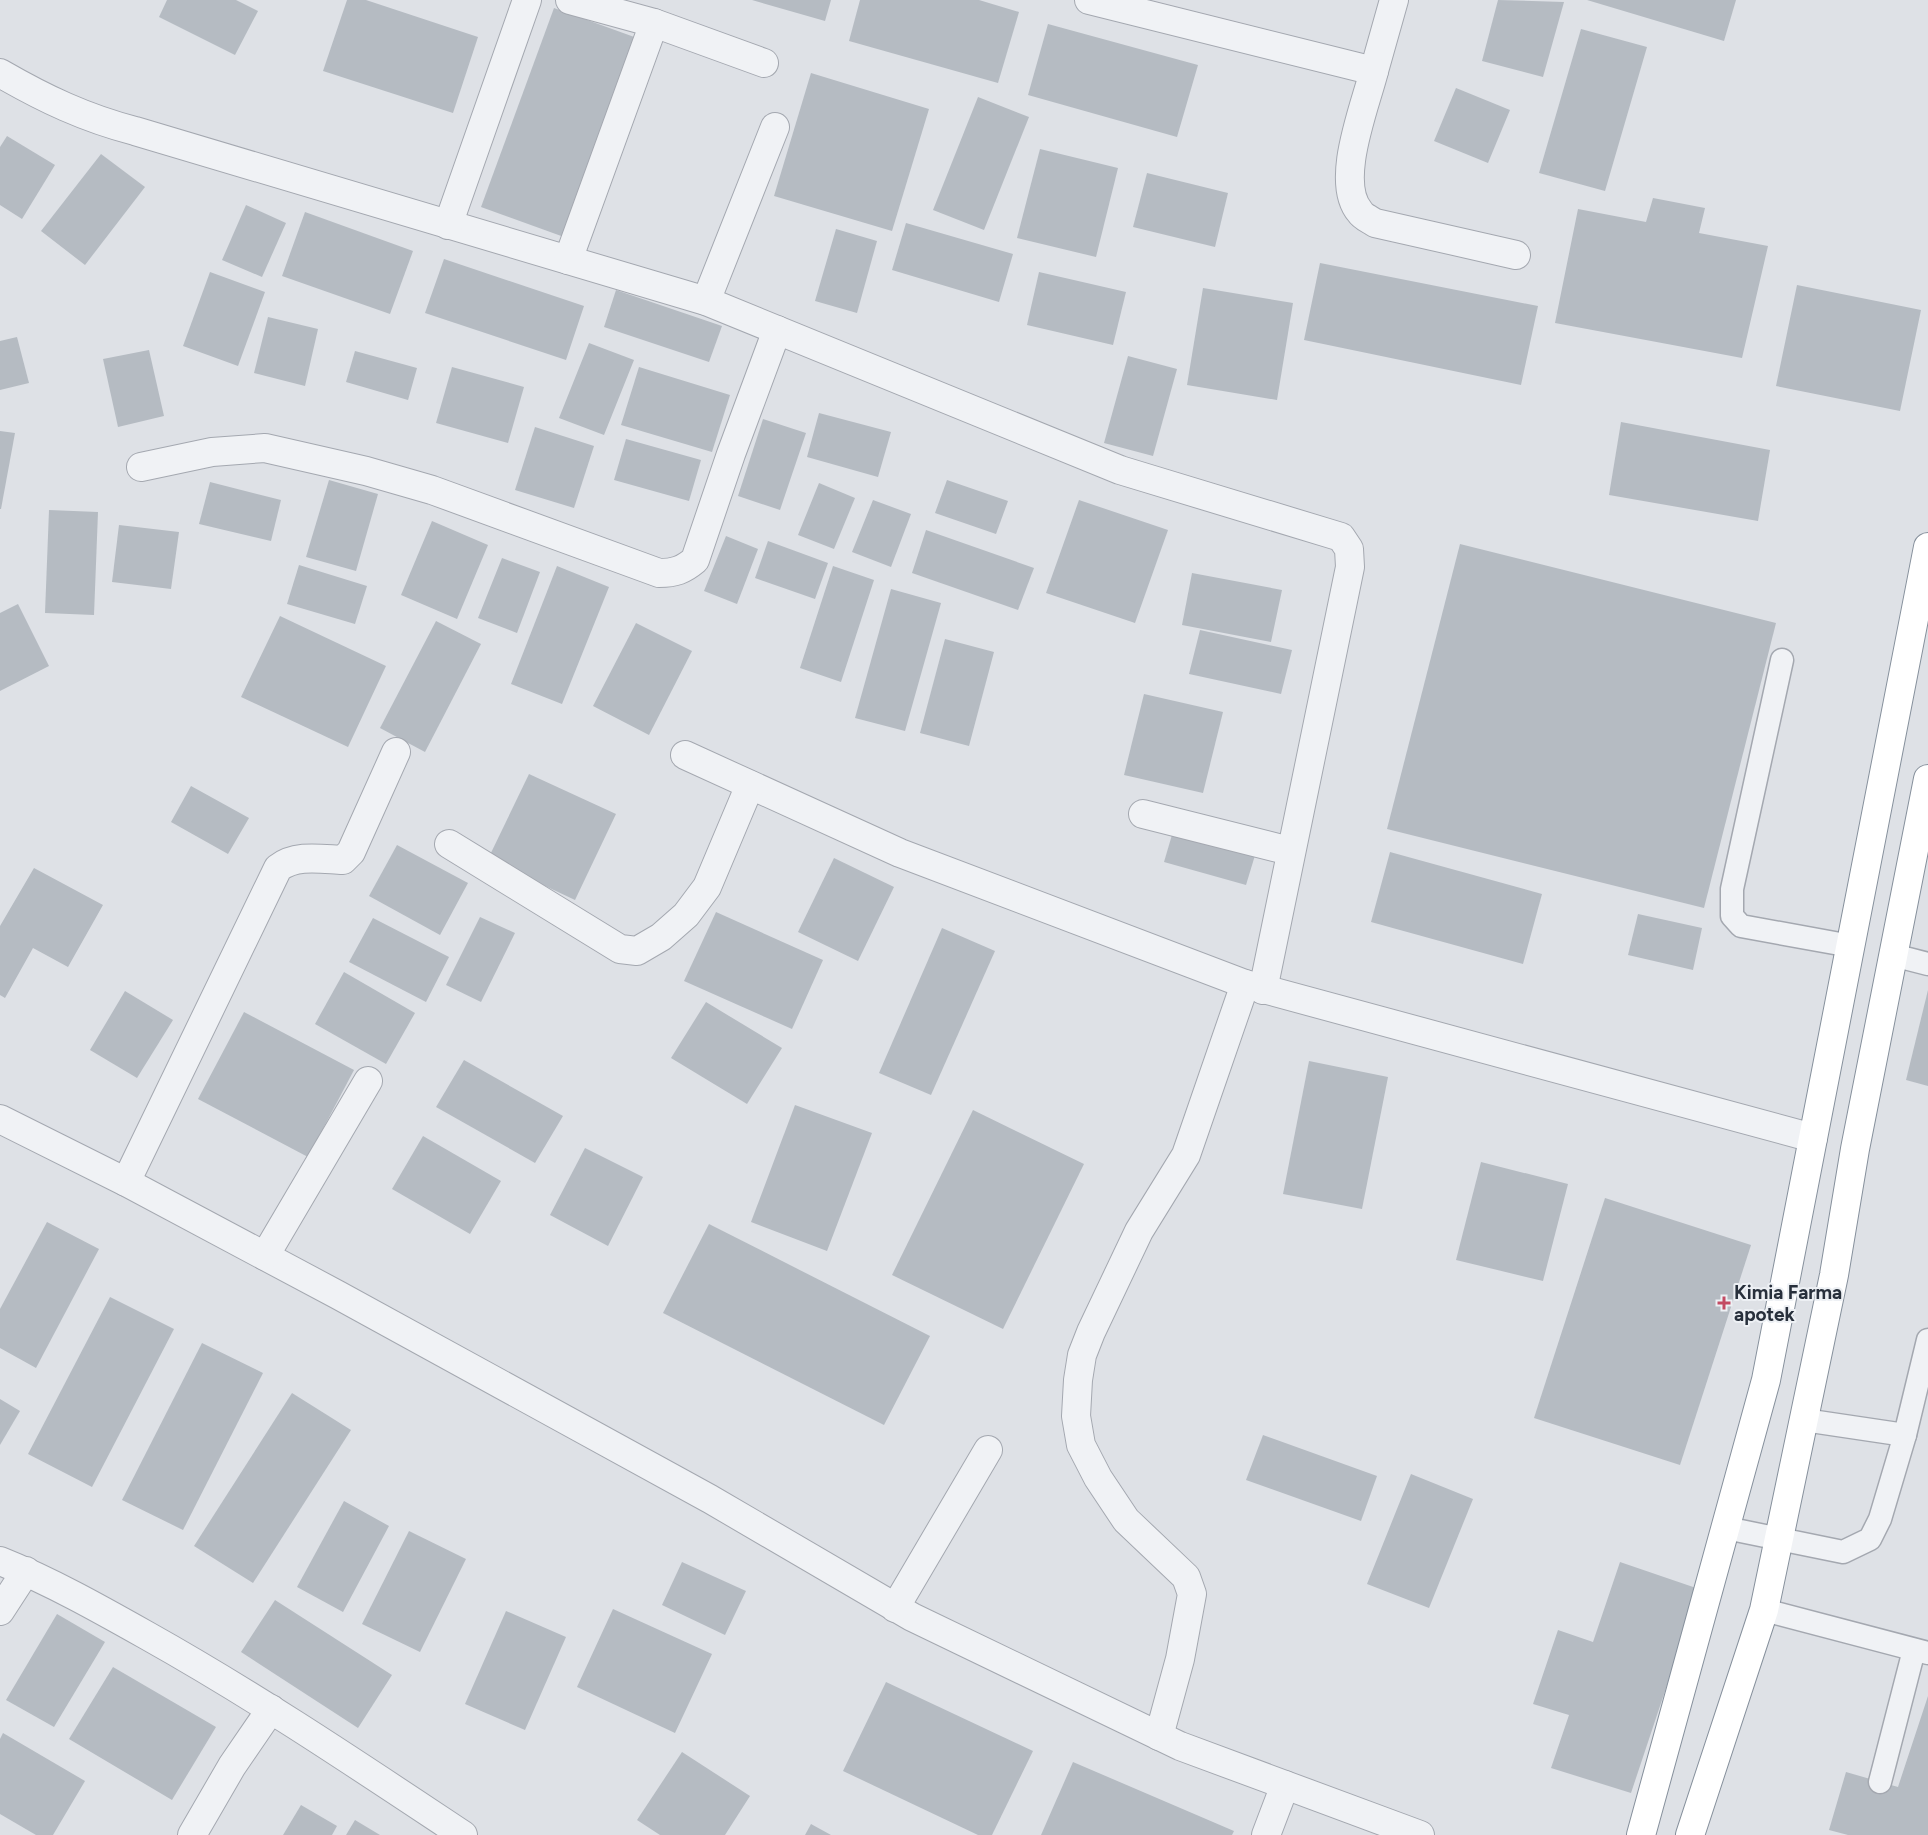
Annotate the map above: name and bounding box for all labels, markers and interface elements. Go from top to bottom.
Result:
place label: Kimia Farma apotek [1734,1281,1842,1326]
marker: Kimia Farma apotek [1718,1297,1730,1309]

